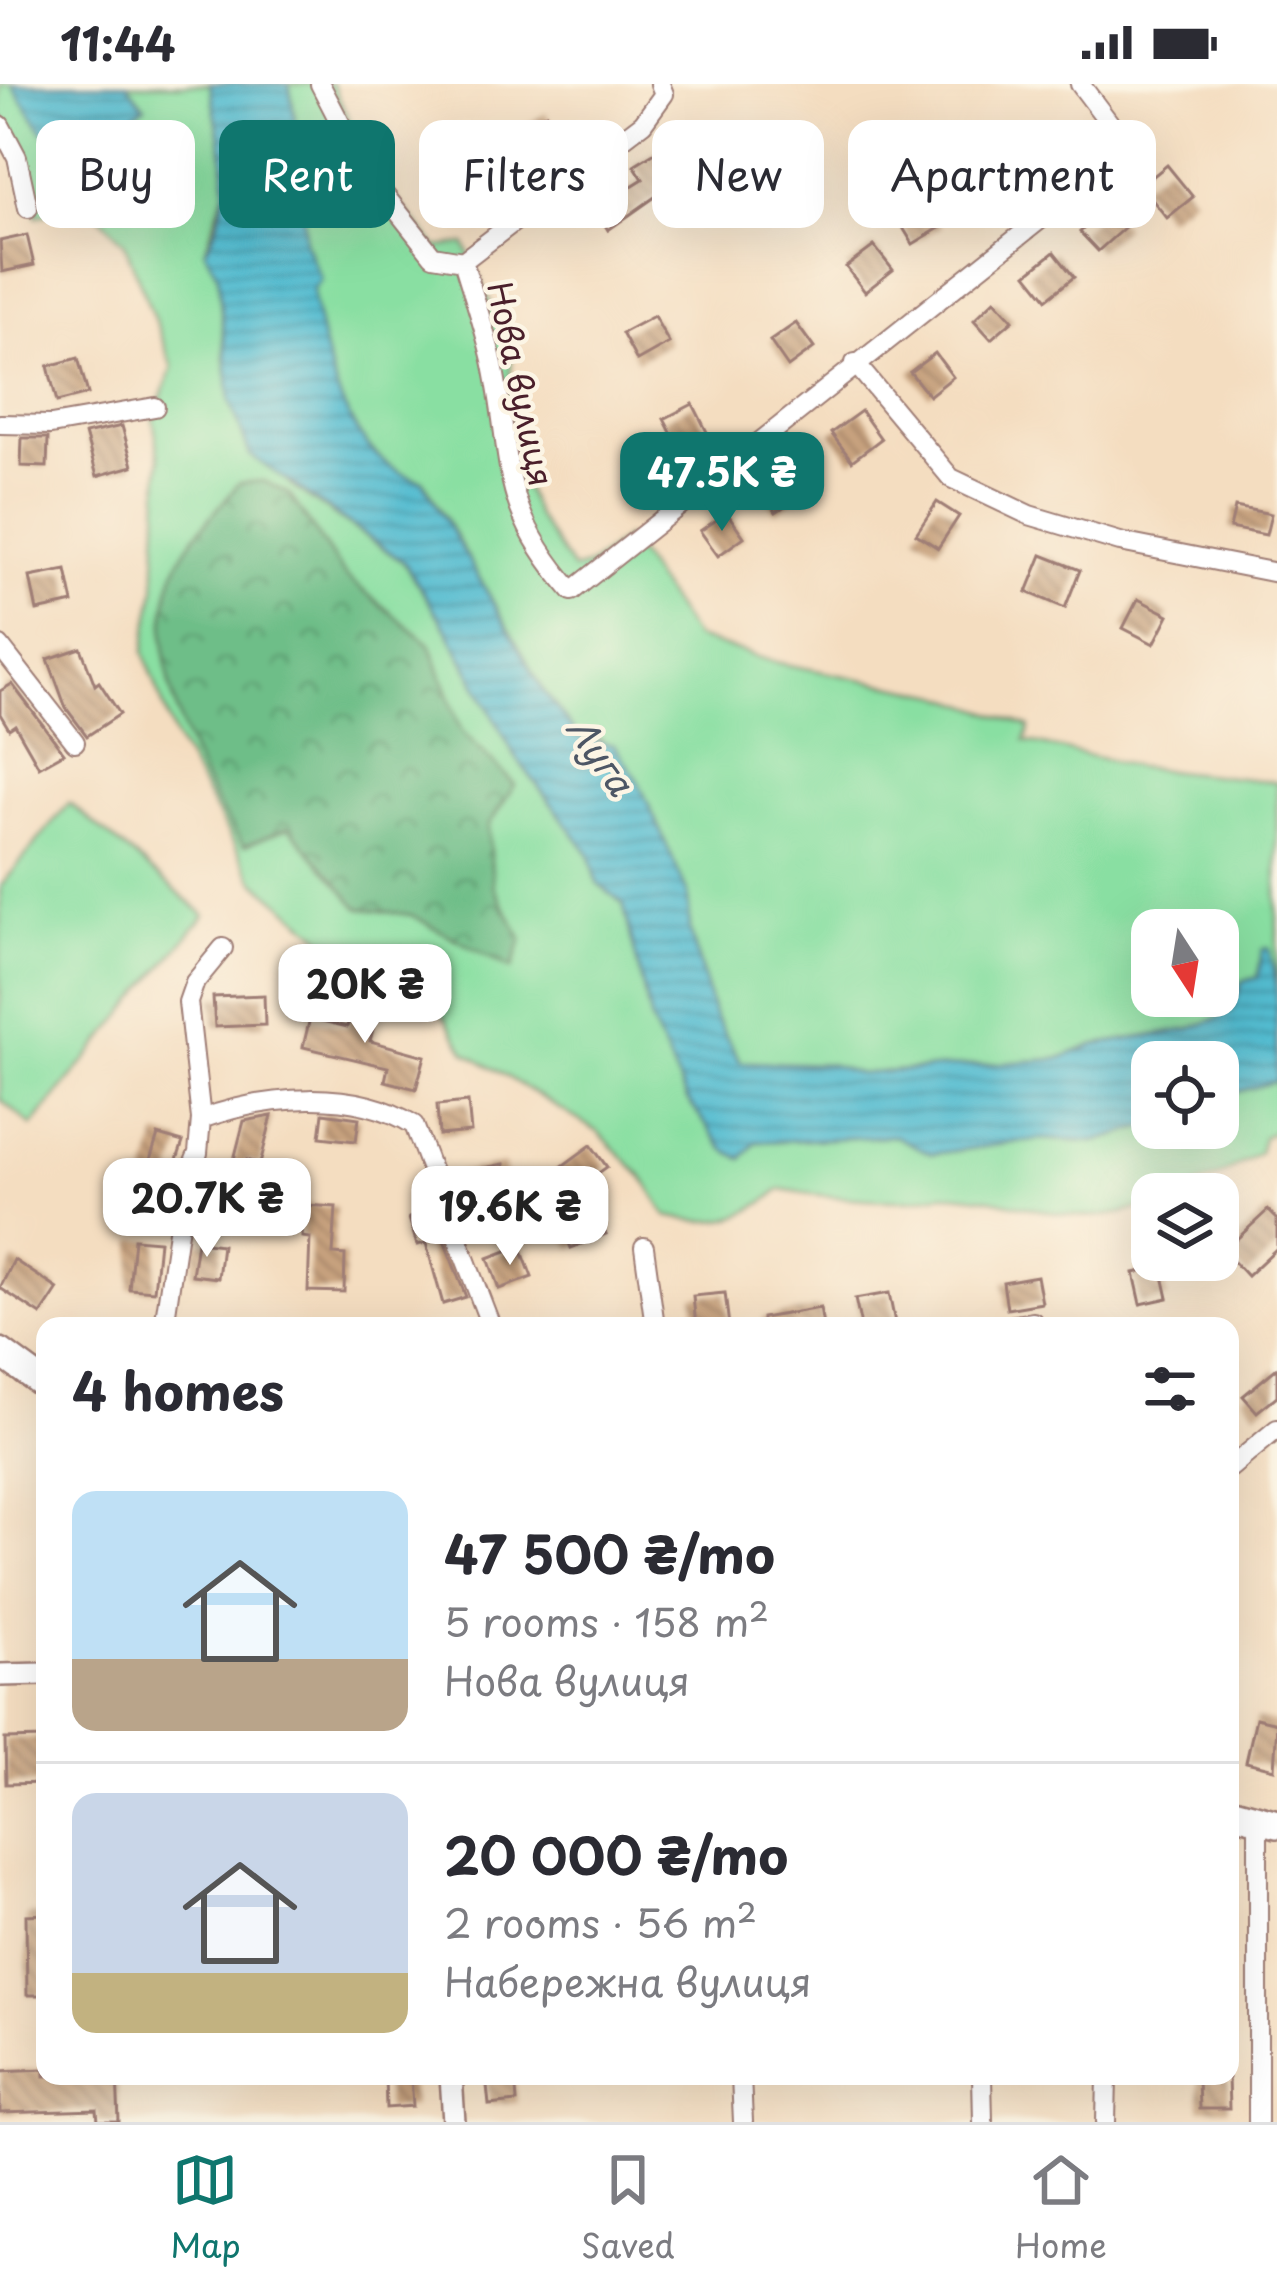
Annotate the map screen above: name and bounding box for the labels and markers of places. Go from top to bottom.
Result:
pin: 47.5K ₴ [611,432,833,534]
pin: 20K ₴ [281,944,449,1046]
pin: 20.7K ₴ [96,1158,318,1260]
pin: 19.6K ₴ [399,1166,621,1268]

